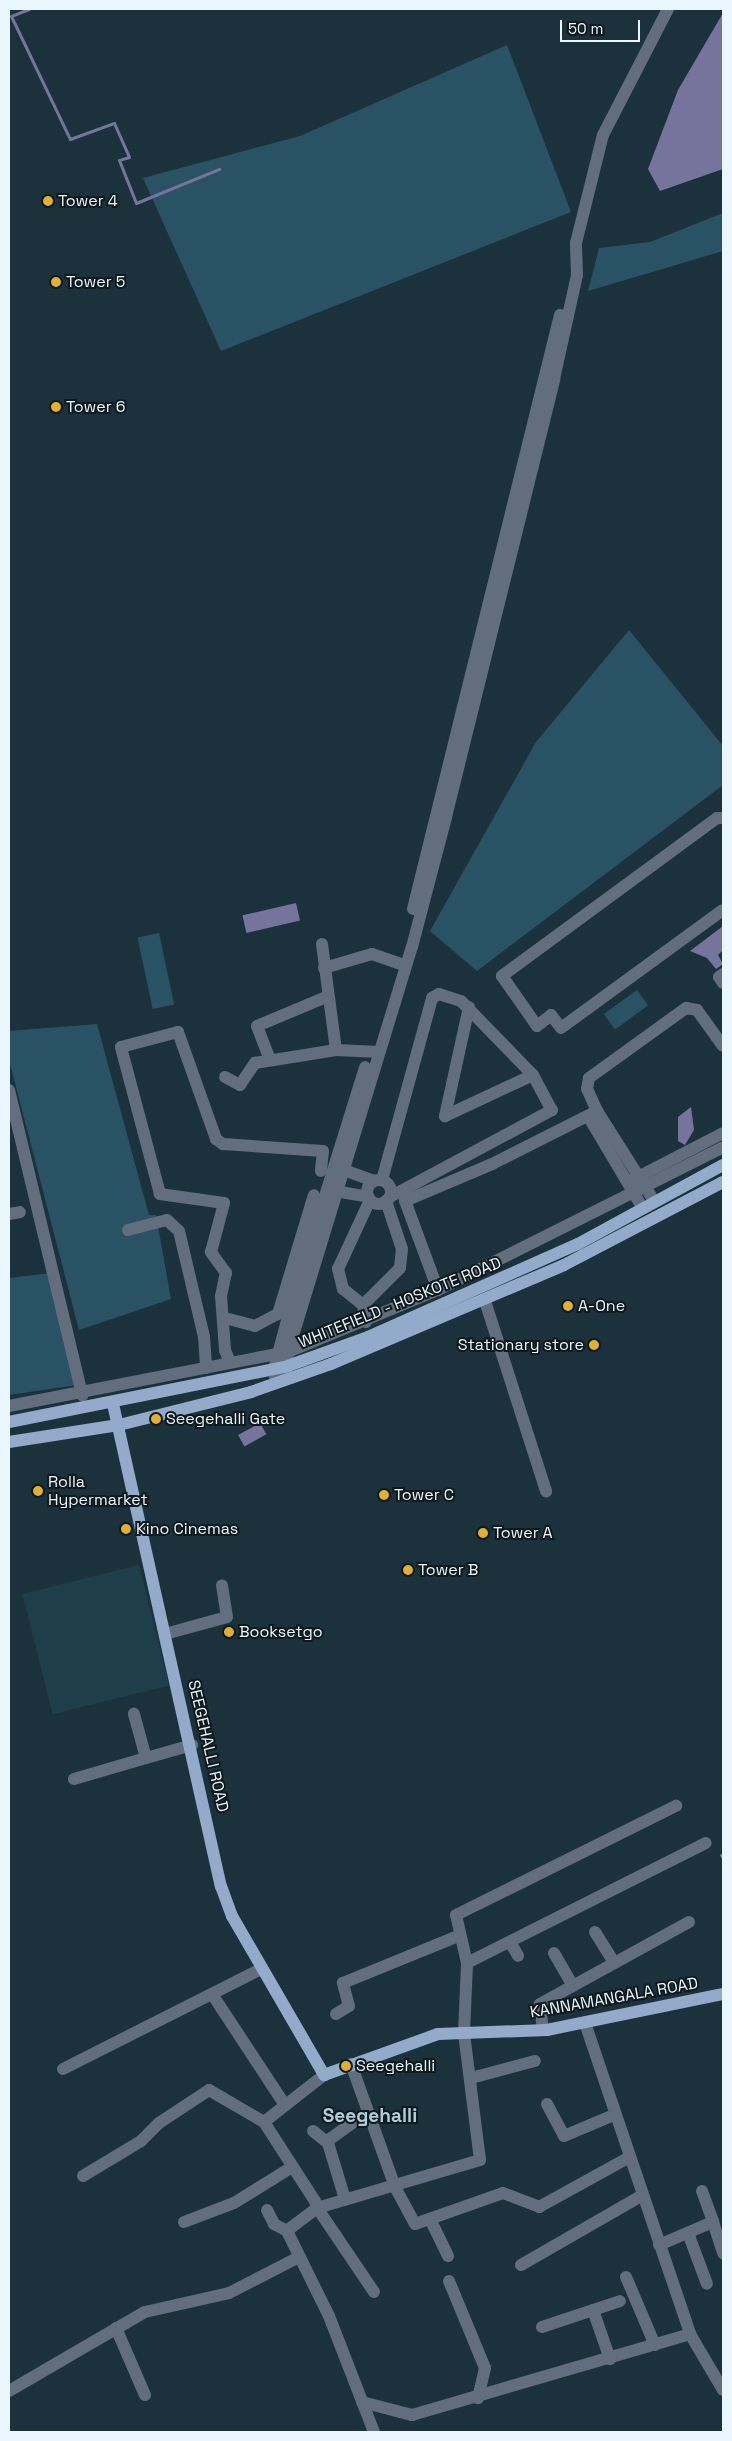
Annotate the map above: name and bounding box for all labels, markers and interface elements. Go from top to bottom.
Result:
scale bar [562,10,642,42]
text: 50 m [568,19,603,38]
place label: Tower 4 [58,191,118,211]
marker: Tower 4 [42,195,54,207]
place label: Tower 5 [66,272,125,292]
marker: Tower 5 [50,276,62,288]
place label: Tower 6 [66,397,126,417]
marker: Tower 6 [50,401,62,413]
street label: WHITEFIELD - HOSKOTE ROAD [296,1253,504,1353]
place label: A-One [578,1296,625,1316]
marker: A-One [562,1300,574,1312]
place label: Stationary store [458,1335,584,1355]
marker: Stationary store [588,1339,600,1351]
place label: Seegehalli Gate [166,1409,285,1429]
marker: Seegehalli Gate [150,1413,162,1425]
place label: Rolla Hypermarket [48,1472,148,1510]
marker: Rolla Hypermarket [32,1485,44,1497]
place label: Tower C [394,1485,454,1505]
marker: Tower C [378,1489,390,1501]
place label: Kino Cinemas [136,1519,238,1539]
marker: Kino Cinemas [120,1523,132,1535]
place label: Tower A [493,1523,553,1543]
marker: Tower A [477,1527,489,1539]
place label: Tower B [418,1560,478,1580]
marker: Tower B [402,1564,414,1576]
place label: Booksetgo [239,1622,323,1642]
marker: Booksetgo [223,1626,235,1638]
street label: SEEGEHALLI ROAD [183,1678,233,1814]
street label: KANNAMANGALA ROAD [528,1974,700,2022]
place label: Seegehalli [356,2056,435,2076]
marker: Seegehalli [340,2060,352,2072]
district label: Seegehalli [323,2105,417,2127]

